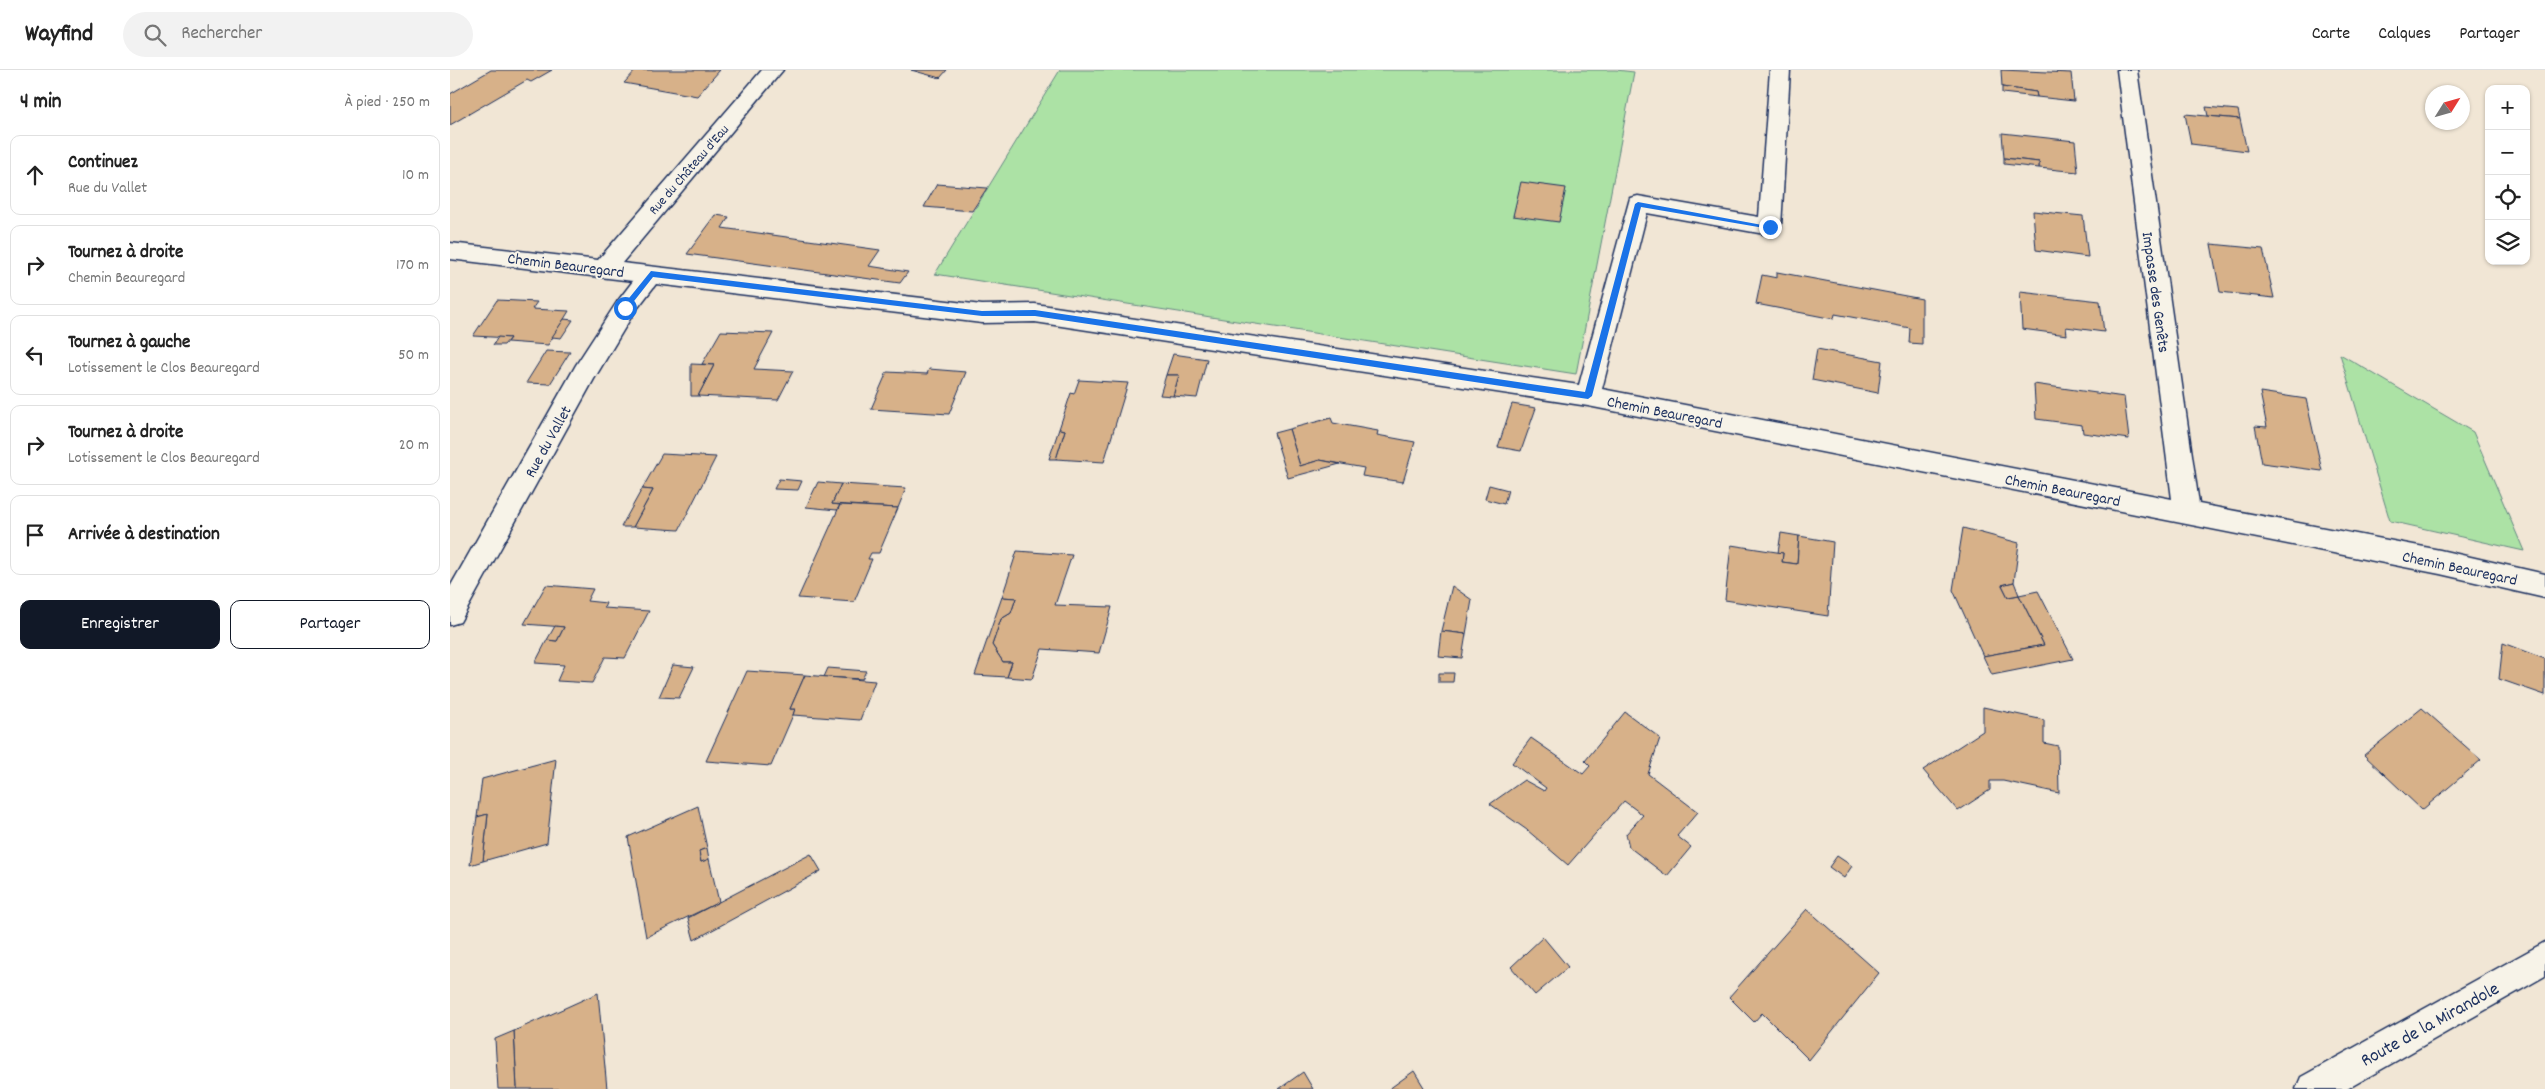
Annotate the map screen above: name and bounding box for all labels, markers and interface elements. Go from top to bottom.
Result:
search box [123,12,473,57]
text: Wayfind [25,18,93,52]
icon: search [141,21,169,49]
text: Rechercher [181,21,262,48]
text: Carte [2312,22,2350,47]
text: Calques [2378,22,2431,47]
text: Partager [2459,22,2520,47]
north arrow [2425,85,2470,130]
map controls [2485,85,2530,265]
button: + [2485,85,2530,130]
text: 4 min [20,88,62,118]
text: À pied · 250 m [344,91,430,114]
street label: Rue du Château d'Eau [645,121,734,220]
button: − [2485,130,2530,175]
text: Continuez [68,150,138,177]
icon: ahead [21,161,49,189]
text: 10 m [402,164,429,187]
button: locate [2485,175,2530,220]
text: Rue du Vallet [68,177,147,200]
route end [1759,216,1782,239]
button: layers [2485,220,2530,265]
street label: Impasse des Genêts [2135,230,2174,355]
text: Tournez à droite [68,240,183,267]
street label: Chemin Beauregard [506,248,625,285]
icon: right [21,251,49,279]
text: 170 m [396,254,429,277]
text: Chemin Beauregard [68,267,185,290]
route start [614,297,637,320]
text: Tournez à gauche [68,330,190,357]
icon: left [21,341,49,369]
text: 50 m [398,344,429,367]
text: Lotissement le Clos Beauregard [68,357,260,380]
street label: Chemin Beauregard [1605,391,1724,436]
street label: Rue du Vallet [520,402,578,482]
text: Tournez à droite [68,420,183,447]
icon: right [21,431,49,459]
text: 20 m [399,434,429,457]
text: Lotissement le Clos Beauregard [68,447,260,470]
street label: Chemin Beauregard [2003,469,2122,514]
icon: arrive [21,521,49,549]
text: Arrivée à destination [68,522,220,549]
street label: Chemin Beauregard [2400,546,2519,593]
button: Enregistrer [20,600,220,649]
button: Partager [230,600,430,649]
street label: Route de la Mirandole [2357,977,2505,1075]

